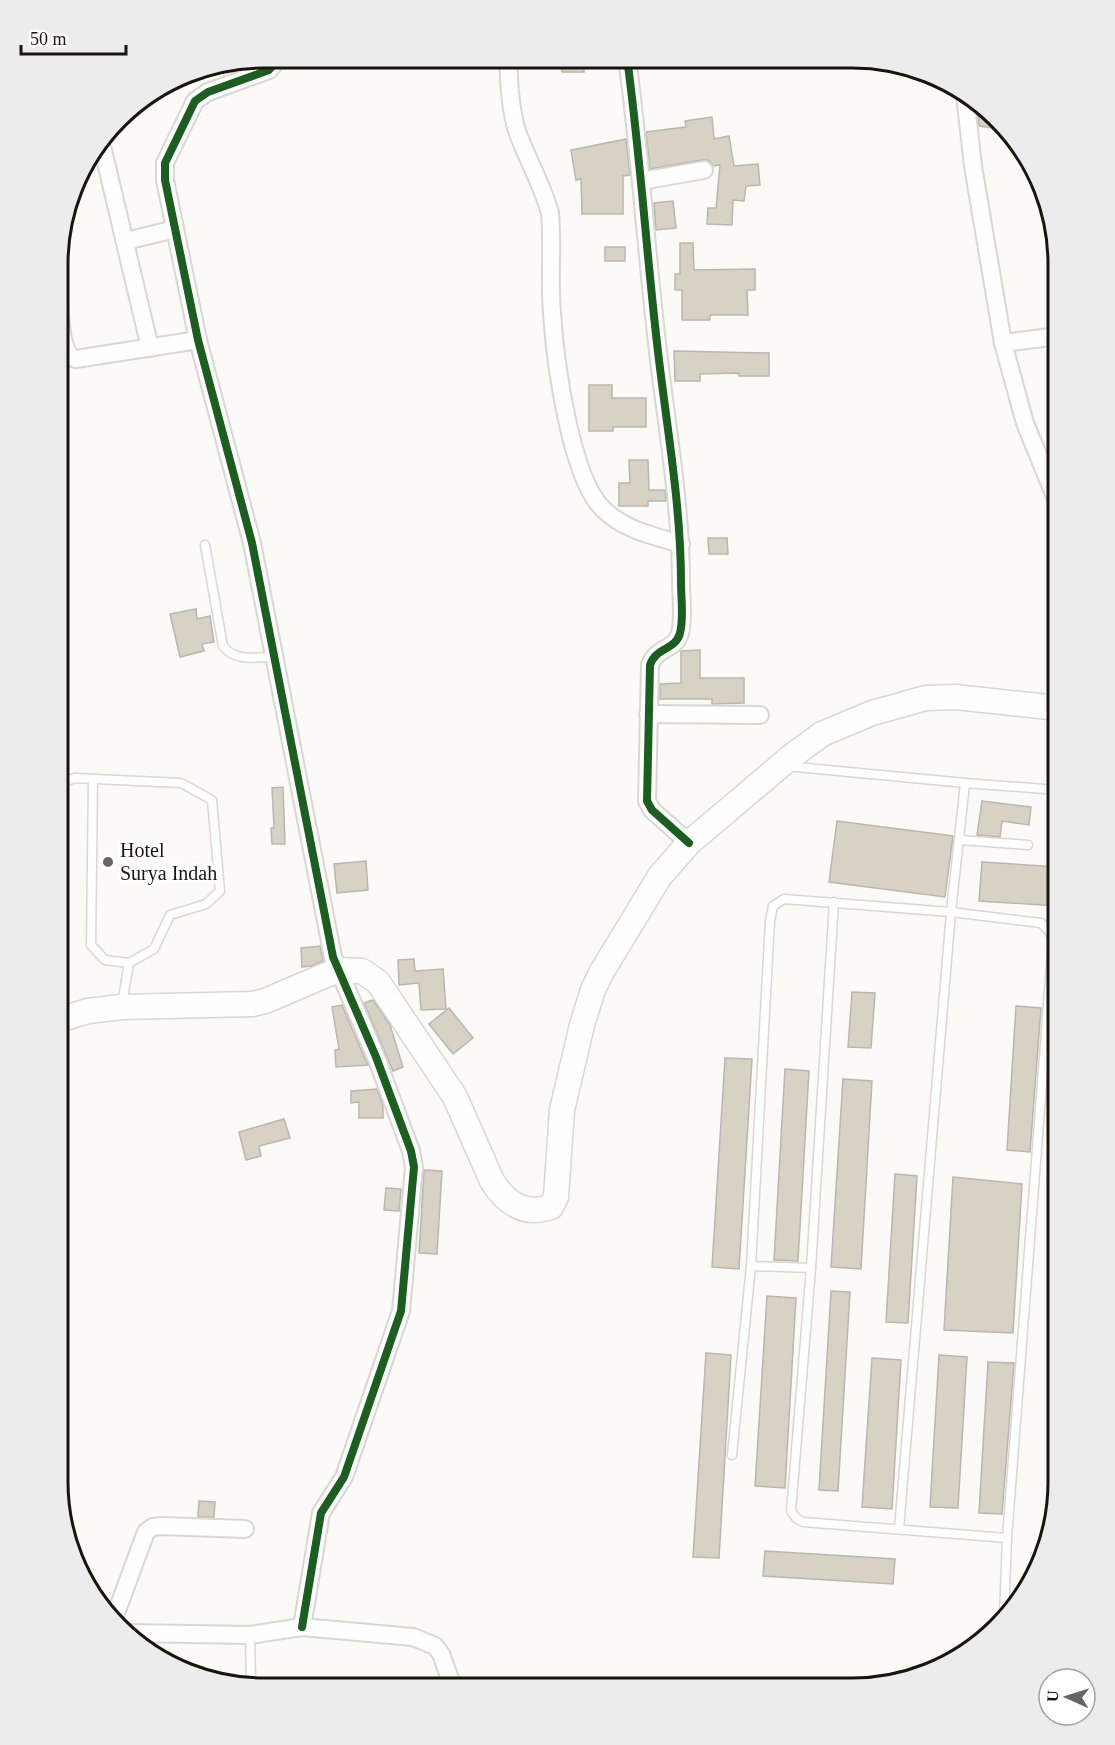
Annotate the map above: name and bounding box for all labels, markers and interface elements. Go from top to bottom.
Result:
scale bar [21,18,126,56]
text: 50 m [30,29,67,49]
place label: Hotel Surya Indah [120,839,217,885]
marker: Hotel Surya Indah [101,855,115,869]
north arrow [1037,1667,1097,1727]
text: U [1044,1690,1061,1702]

